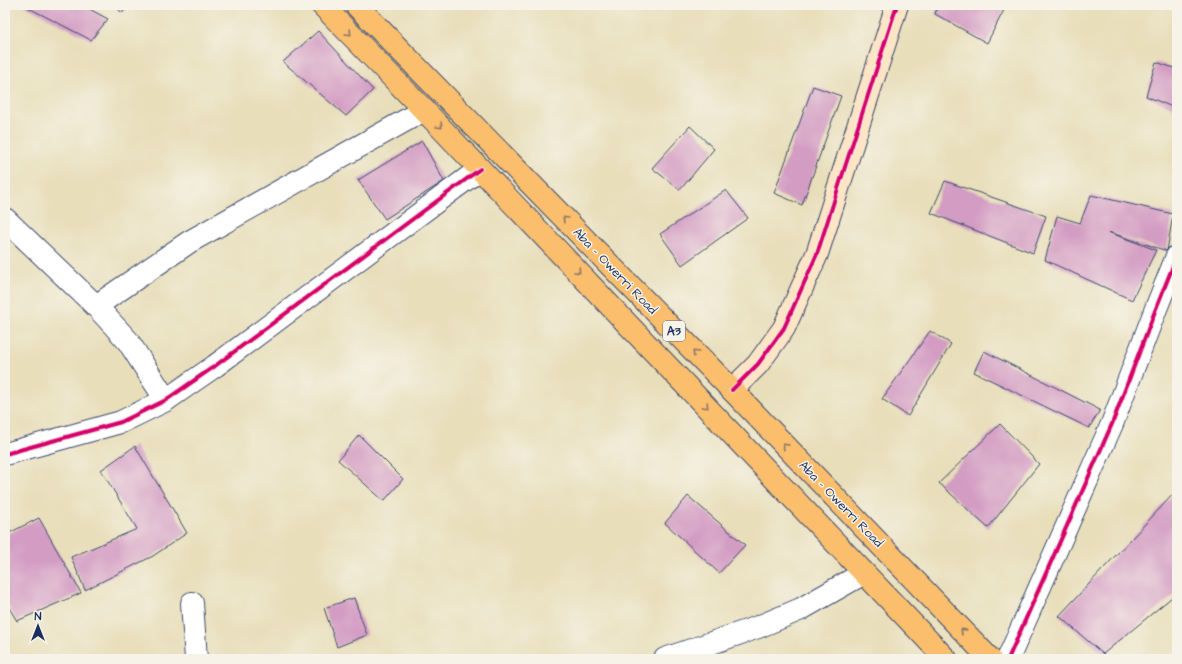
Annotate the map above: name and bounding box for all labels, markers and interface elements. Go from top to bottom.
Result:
one-way arrow [344,28,352,36]
one-way arrow [435,121,443,129]
one-way arrow [562,216,570,224]
street label: Aba - Owerri Road [569,224,661,319]
one-way arrow [573,266,580,274]
road number: A3 [663,321,685,341]
one-way arrow [693,350,700,357]
one-way arrow [701,401,708,409]
one-way arrow [783,443,790,451]
street label: Aba - Owerri Road [795,457,887,552]
north arrow [18,606,58,646]
text: N [35,609,42,624]
one-way arrow [960,628,967,636]

